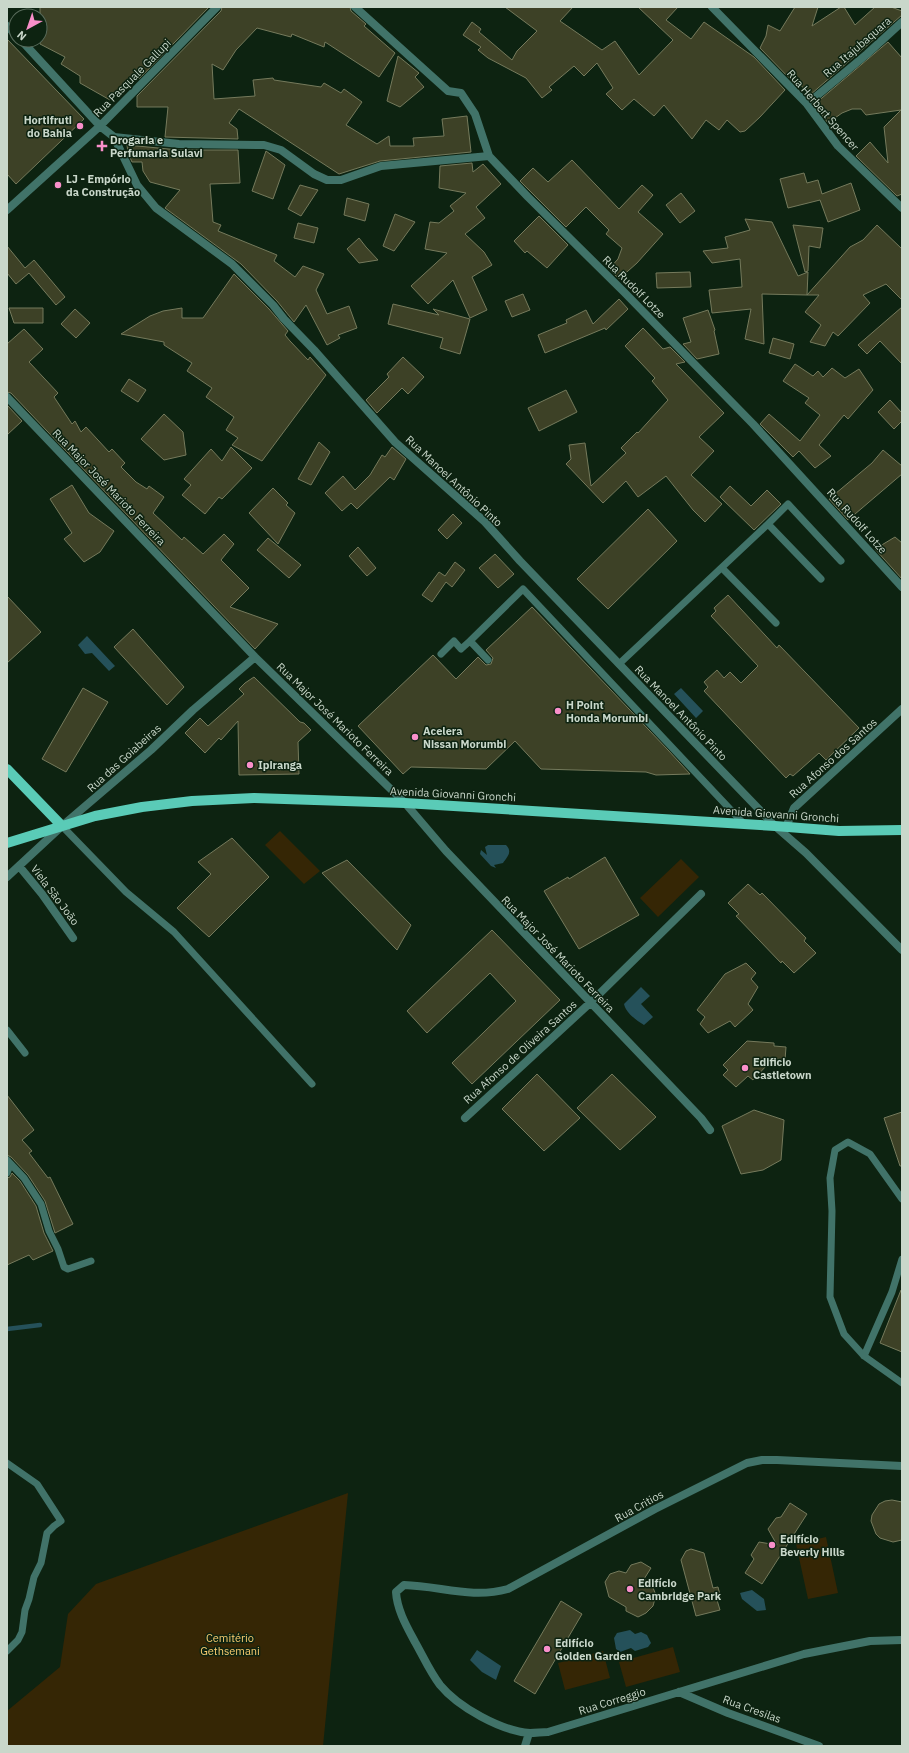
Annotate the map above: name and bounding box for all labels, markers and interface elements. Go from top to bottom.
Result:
north arrow [8,8,48,48]
street label: Rua Itajubaquara [820,14,894,80]
text: N [14,28,29,44]
street label: Rua Pasquale Gallupi [90,36,174,120]
street label: Rua Herbert Spencer [784,66,862,154]
place label: Hortifruti do Bahia [24,113,72,140]
marker: Hortifruti do Bahia [75,121,85,131]
place label: Drogaria e Perfumaria Sulavi [110,133,203,160]
marker: Drogaria e Perfumaria Sulavi [97,141,107,151]
place label: LJ - Empório da Construção [66,172,140,199]
marker: LJ - Empório da Construção [53,180,63,190]
street label: Rua Rudolf Lotze [600,253,668,321]
street label: Rua Major José Marioto Ferreira [50,426,169,548]
street label: Rua Manoel Antônio Pinto [403,432,505,530]
street label: Rua Rudolf Lotze [824,485,890,557]
street label: Rua Major José Marioto Ferreira [274,660,396,779]
street label: Rua Manoel Antônio Pinto [632,662,730,764]
place label: H Point Honda Morumbi [566,698,648,725]
marker: H Point Honda Morumbi [553,706,563,716]
street label: Rua Afonso dos Santos [786,715,880,801]
street label: Rua das Goiabeiras [84,721,164,795]
place label: Acelera Nissan Morumbi [423,724,506,751]
marker: Acelera Nissan Morumbi [410,732,420,742]
place label: Ipiranga [258,758,302,772]
marker: Ipiranga [245,760,255,770]
street label: Avenida Giovanni Gronchi [390,784,516,804]
street label: Avenida Giovanni Gronchi [713,803,839,825]
street label: Viela São João [28,862,82,928]
street label: Rua Major José Marioto Ferreira [499,893,618,1015]
street label: Rua Afonso de Oliveira Santos [460,997,580,1107]
place label: Edificio Castletown [753,1055,812,1082]
marker: Edificio Castletown [740,1063,750,1073]
street label: Rua Critios [612,1487,666,1525]
place label: Edifício Beverly Hills [780,1532,845,1559]
marker: Edifício Beverly Hills [767,1540,777,1550]
place label: Edifício Cambridge Park [638,1576,722,1603]
marker: Edifício Cambridge Park [625,1584,635,1594]
park label: Cemitério Gethsemani [200,1631,260,1658]
place label: Edifício Golden Garden [555,1636,632,1663]
marker: Edifício Golden Garden [542,1644,552,1654]
street label: Rua Correggio [577,1684,647,1718]
street label: Rua Cresilas [721,1692,783,1726]

